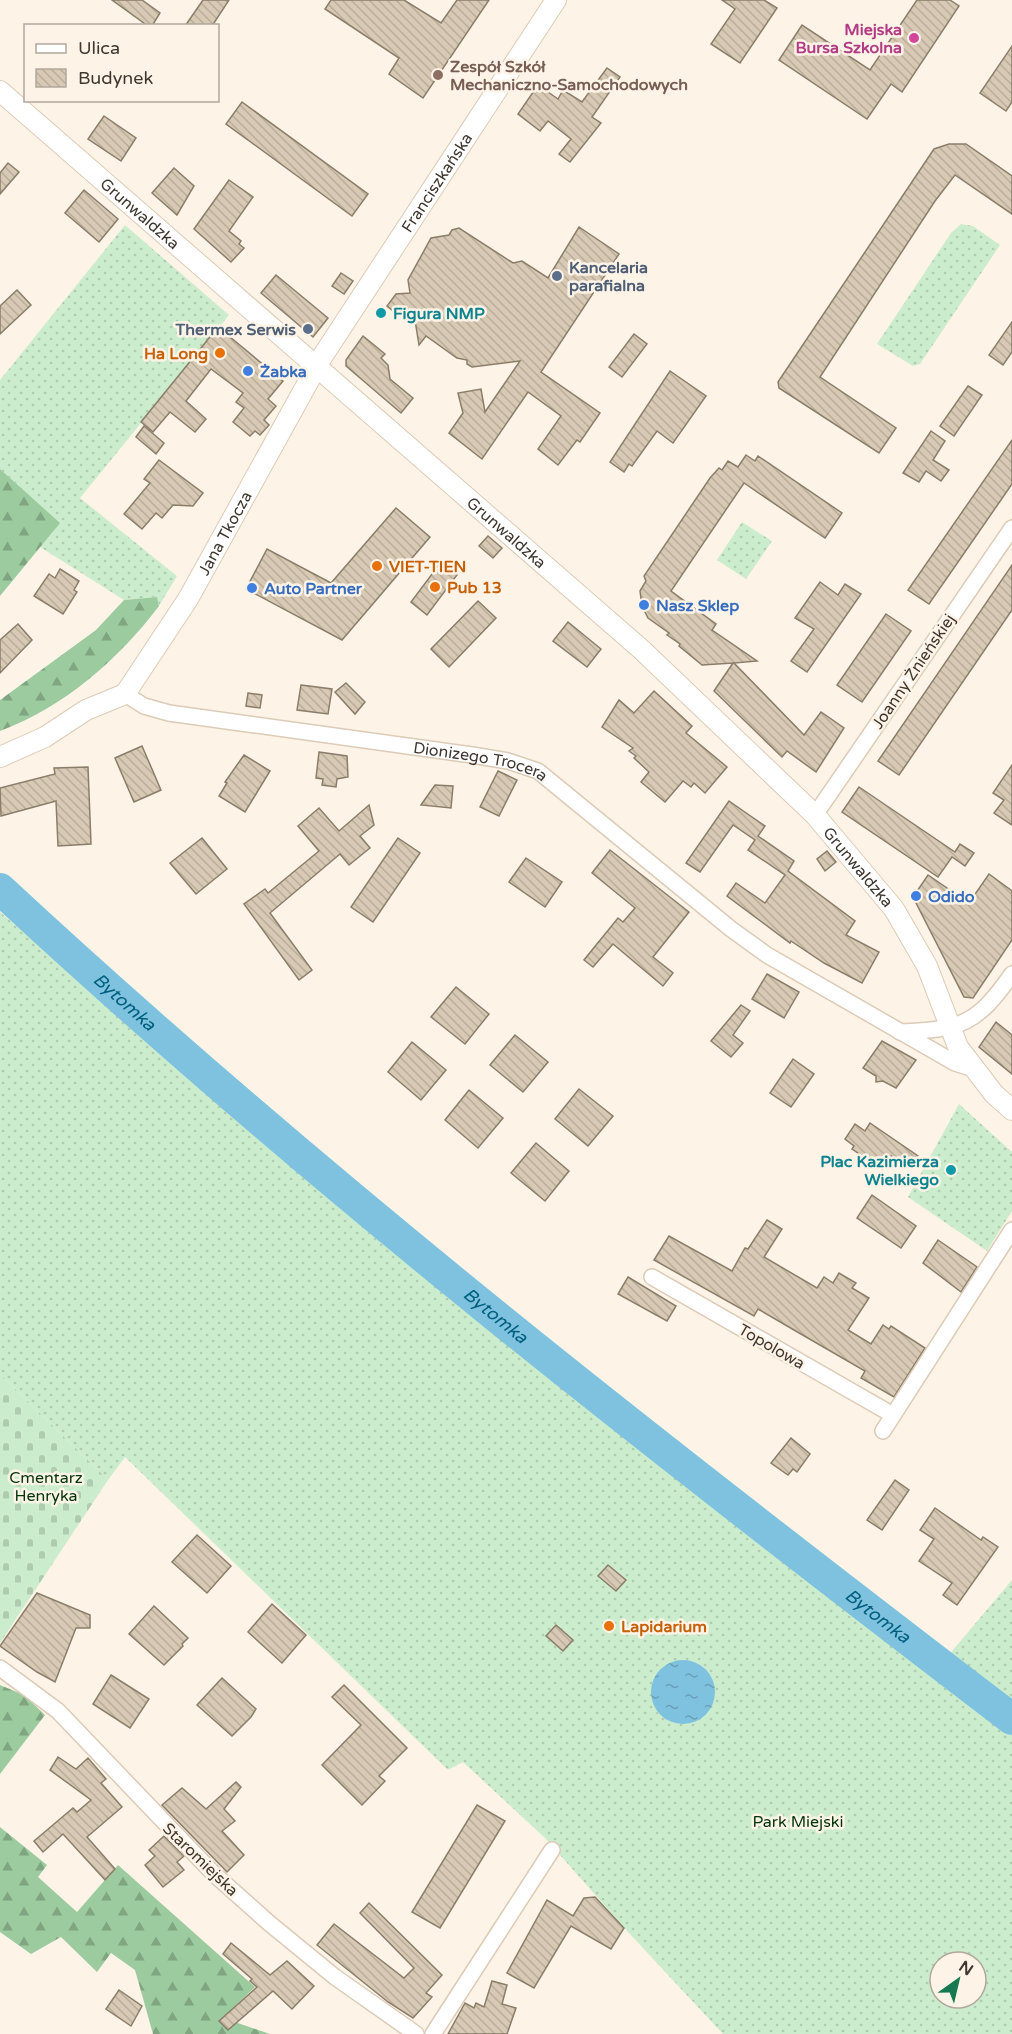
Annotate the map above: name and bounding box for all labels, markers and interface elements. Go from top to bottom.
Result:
place label: Miejska Bursa Szkolna [795,20,902,58]
legend [24,24,219,102]
marker: Miejska Bursa Szkolna [907,31,921,45]
text: Ulica [78,37,120,59]
place label: Zespół Szkół Mechaniczno-Samochodowych [450,57,688,95]
text: Budynek [78,67,153,89]
marker: Zespół Szkół Mechaniczno-Samochodowych [431,68,445,82]
street label: Franciszkańska [397,129,477,236]
street label: Grunwaldzka [96,174,183,254]
place label: Kancelaria parafialna [569,258,648,296]
marker: Kancelaria parafialna [550,269,564,283]
place label: Figura NMP [393,304,485,324]
marker: Figura NMP [374,306,388,320]
place label: Thermex Serwis [175,320,296,340]
marker: Thermex Serwis [301,322,315,336]
place label: Ha Long [144,344,208,364]
marker: Ha Long [213,346,227,360]
place label: Żabka [260,362,307,382]
marker: Żabka [241,364,255,378]
street label: Jana Tkocza [194,488,257,579]
street label: Grunwaldzka [462,493,550,573]
place label: VIET-TIEN [389,557,466,577]
marker: VIET-TIEN [370,559,384,573]
place label: Pub 13 [447,578,502,598]
place label: Auto Partner [264,579,363,599]
marker: Pub 13 [428,580,442,594]
marker: Auto Partner [245,581,259,595]
place label: Nasz Sklep [656,596,739,616]
marker: Nasz Sklep [637,598,651,612]
street label: Joanny Żnieńskiej [868,610,960,733]
street label: Dionizego Trocera [412,738,552,786]
street label: Grunwaldzka [818,823,897,912]
place label: Odido [928,887,975,907]
marker: Odido [909,889,923,903]
water label: Bytomka [89,968,161,1036]
place label: Plac Kazimierza Wielkiego [820,1152,939,1190]
marker: Plac Kazimierza Wielkiego [944,1163,958,1177]
water label: Bytomka [459,1283,533,1349]
street label: Topolowa [735,1320,808,1374]
park label: Cmentarz Henryka [9,1468,83,1506]
water label: Bytomka [841,1584,915,1649]
place label: Lapidarium [621,1617,707,1637]
marker: Lapidarium [602,1619,616,1633]
park label: Park Miejski [752,1812,844,1832]
street label: Staromiejska [158,1819,242,1901]
north arrow [928,1950,988,2010]
text: N [955,1957,977,1980]

